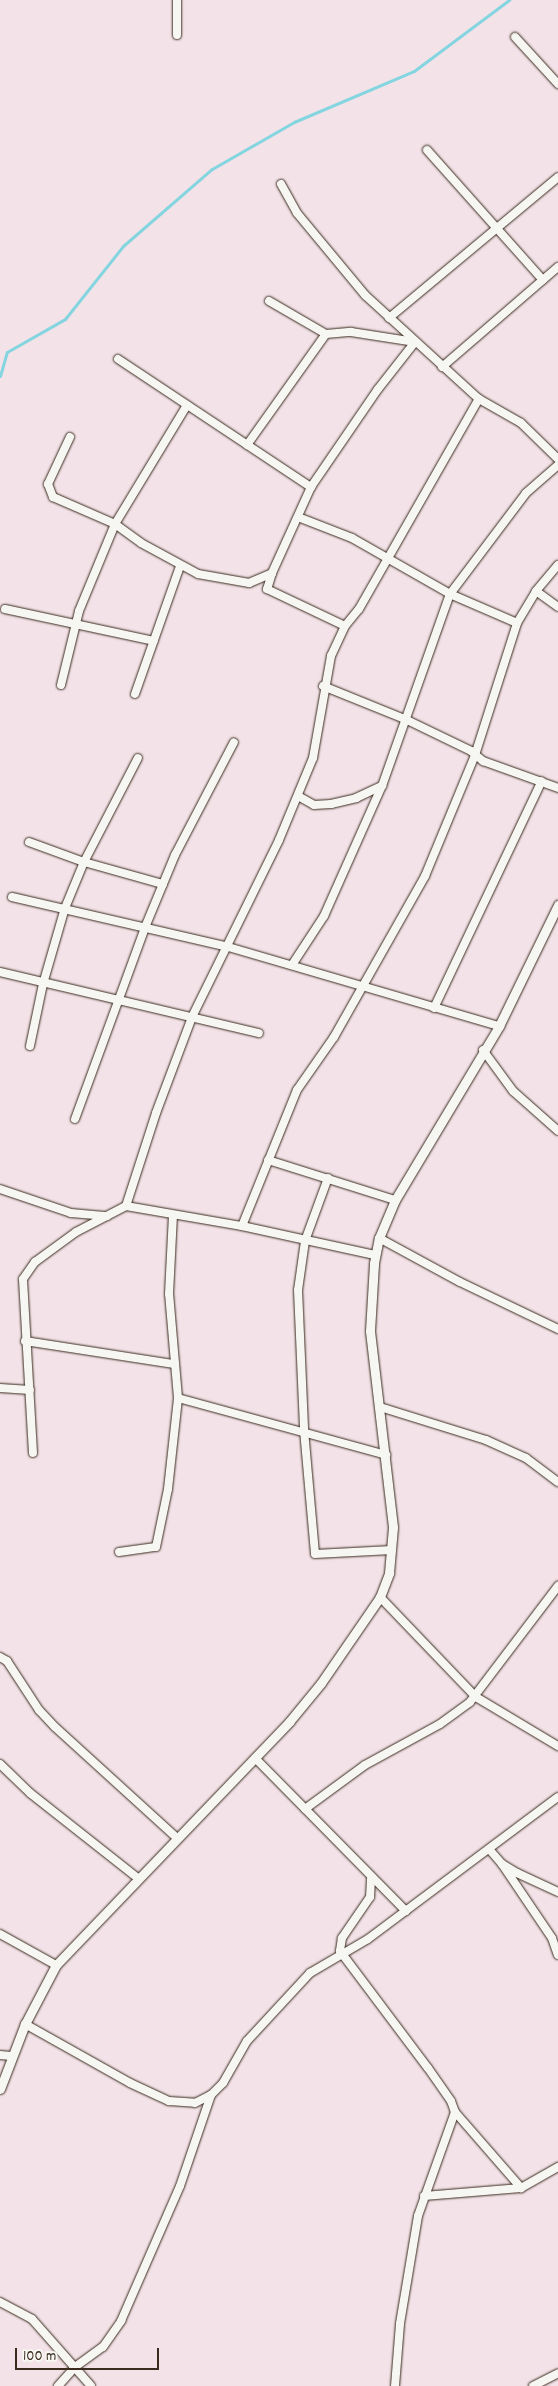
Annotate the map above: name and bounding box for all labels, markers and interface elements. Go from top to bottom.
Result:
scale bar [18,2338,161,2370]
text: 100 m [23,2346,56,2368]

